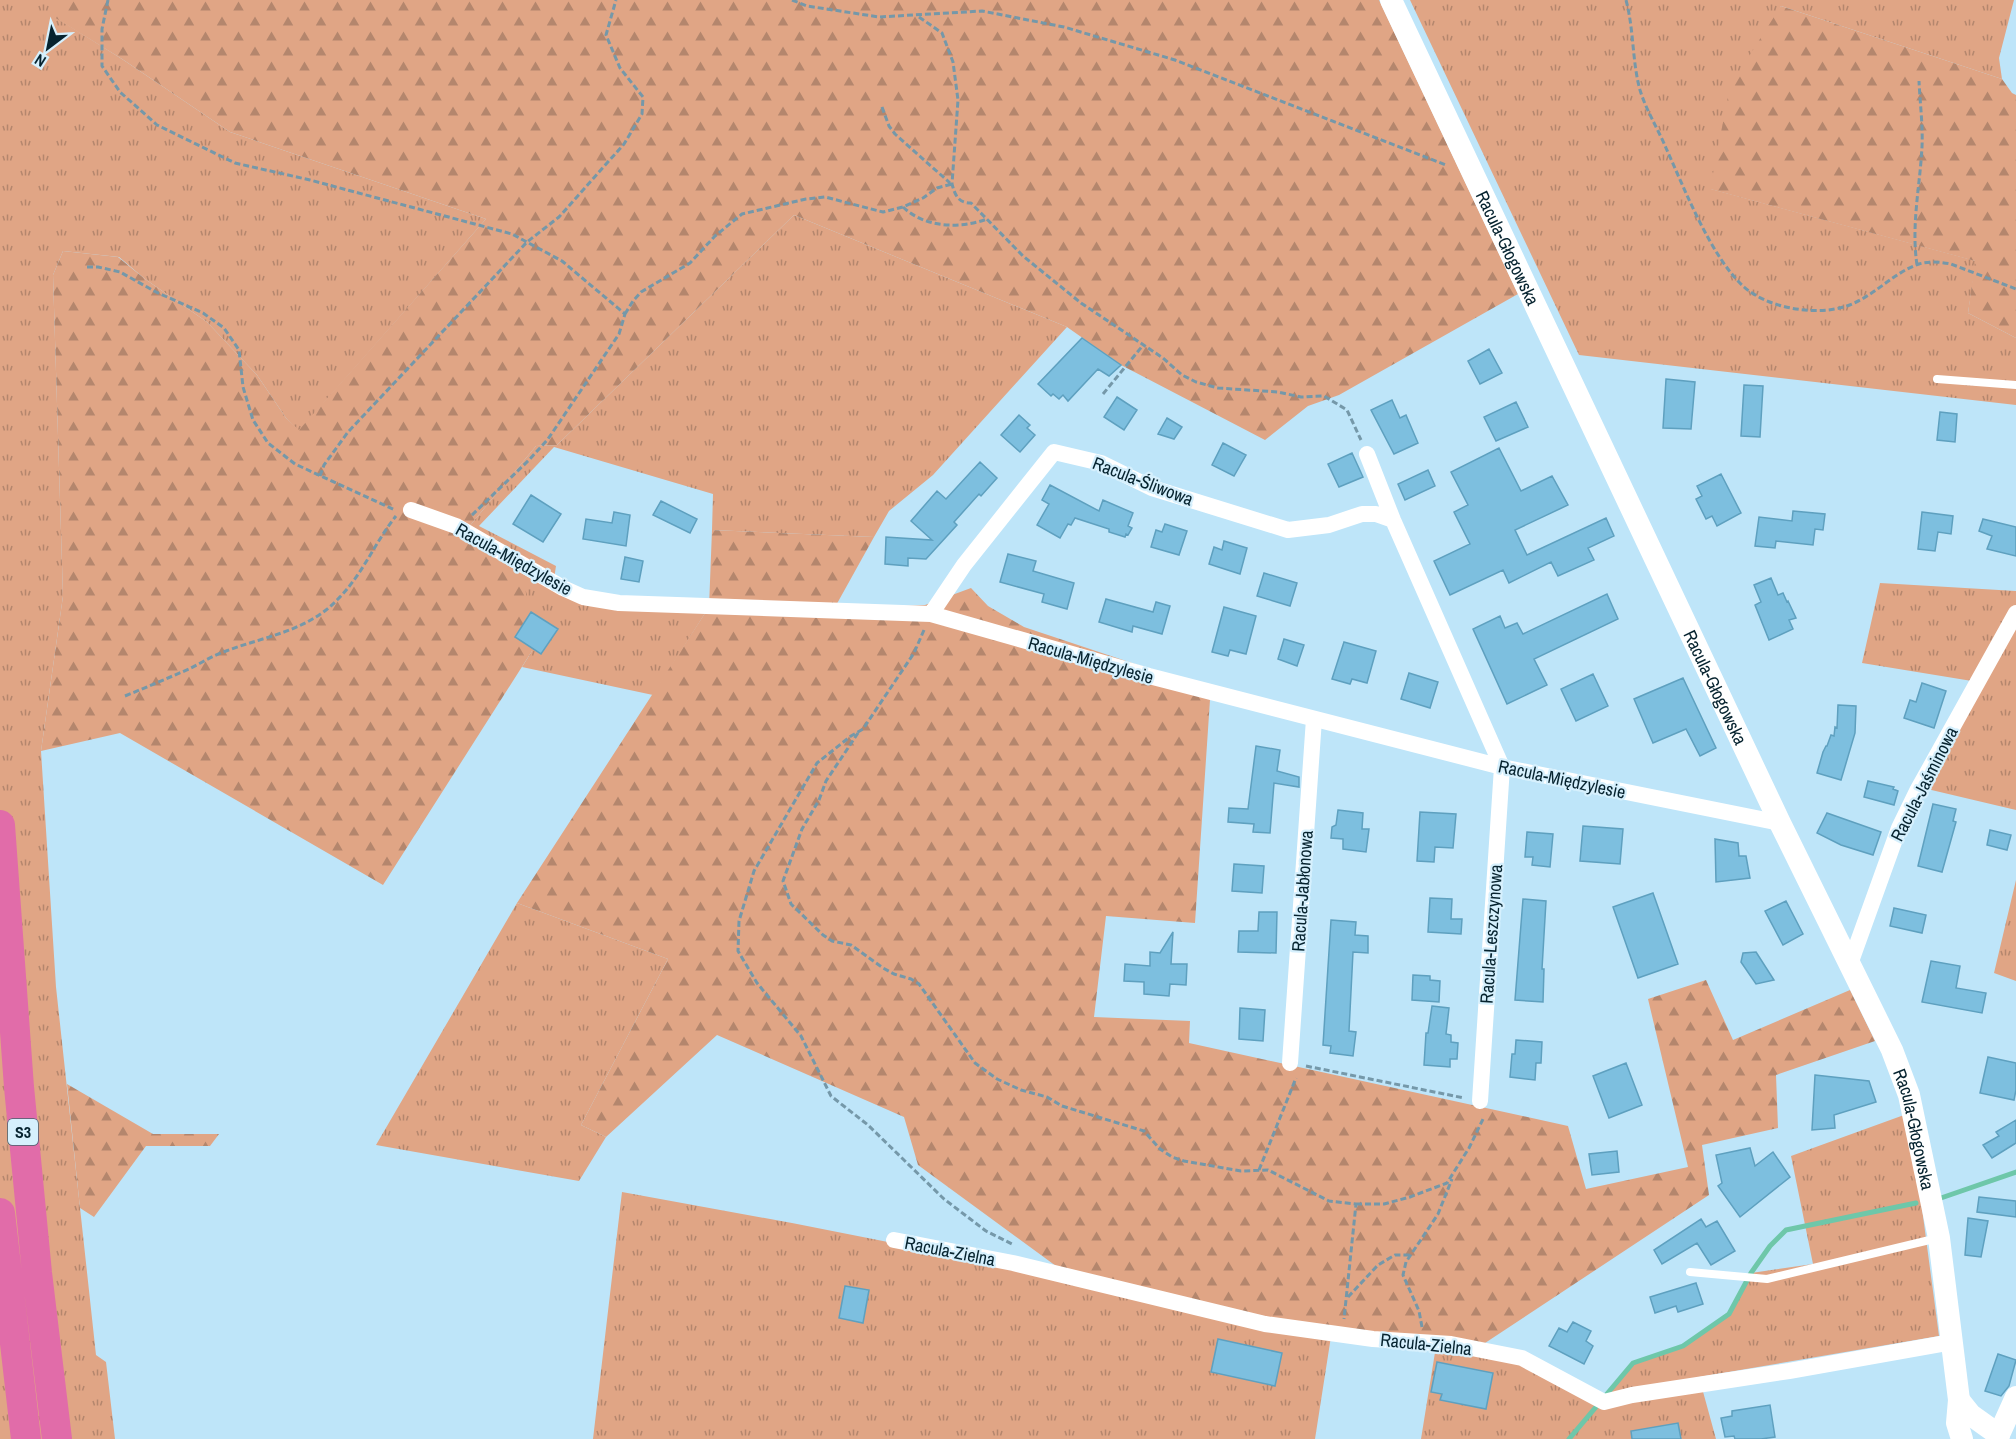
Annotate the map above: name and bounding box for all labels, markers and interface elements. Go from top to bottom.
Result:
north arrow [18,18,78,78]
text: N [30,49,50,73]
street label: Racula-Głogowska [1470,186,1546,309]
street label: Racula-Śliwowa [1089,450,1197,512]
street label: Racula-Międzylesie [451,517,577,601]
street label: Racula-Głogowska [1678,626,1754,749]
street label: Racula-Międzylesie [1025,630,1157,690]
street label: Racula-Jaśminowa [1884,722,1964,846]
street label: Racula-Międzylesie [1496,753,1628,805]
street label: Racula-Jabłonowa [1285,830,1319,952]
street label: Racula-Leszczynowa [1474,864,1508,1004]
street label: Racula-Głogowska [1888,1065,1941,1192]
road number: S3 [8,1119,38,1145]
street label: Racula-Zielna [903,1230,997,1272]
street label: Racula-Zielna [1379,1327,1473,1361]

